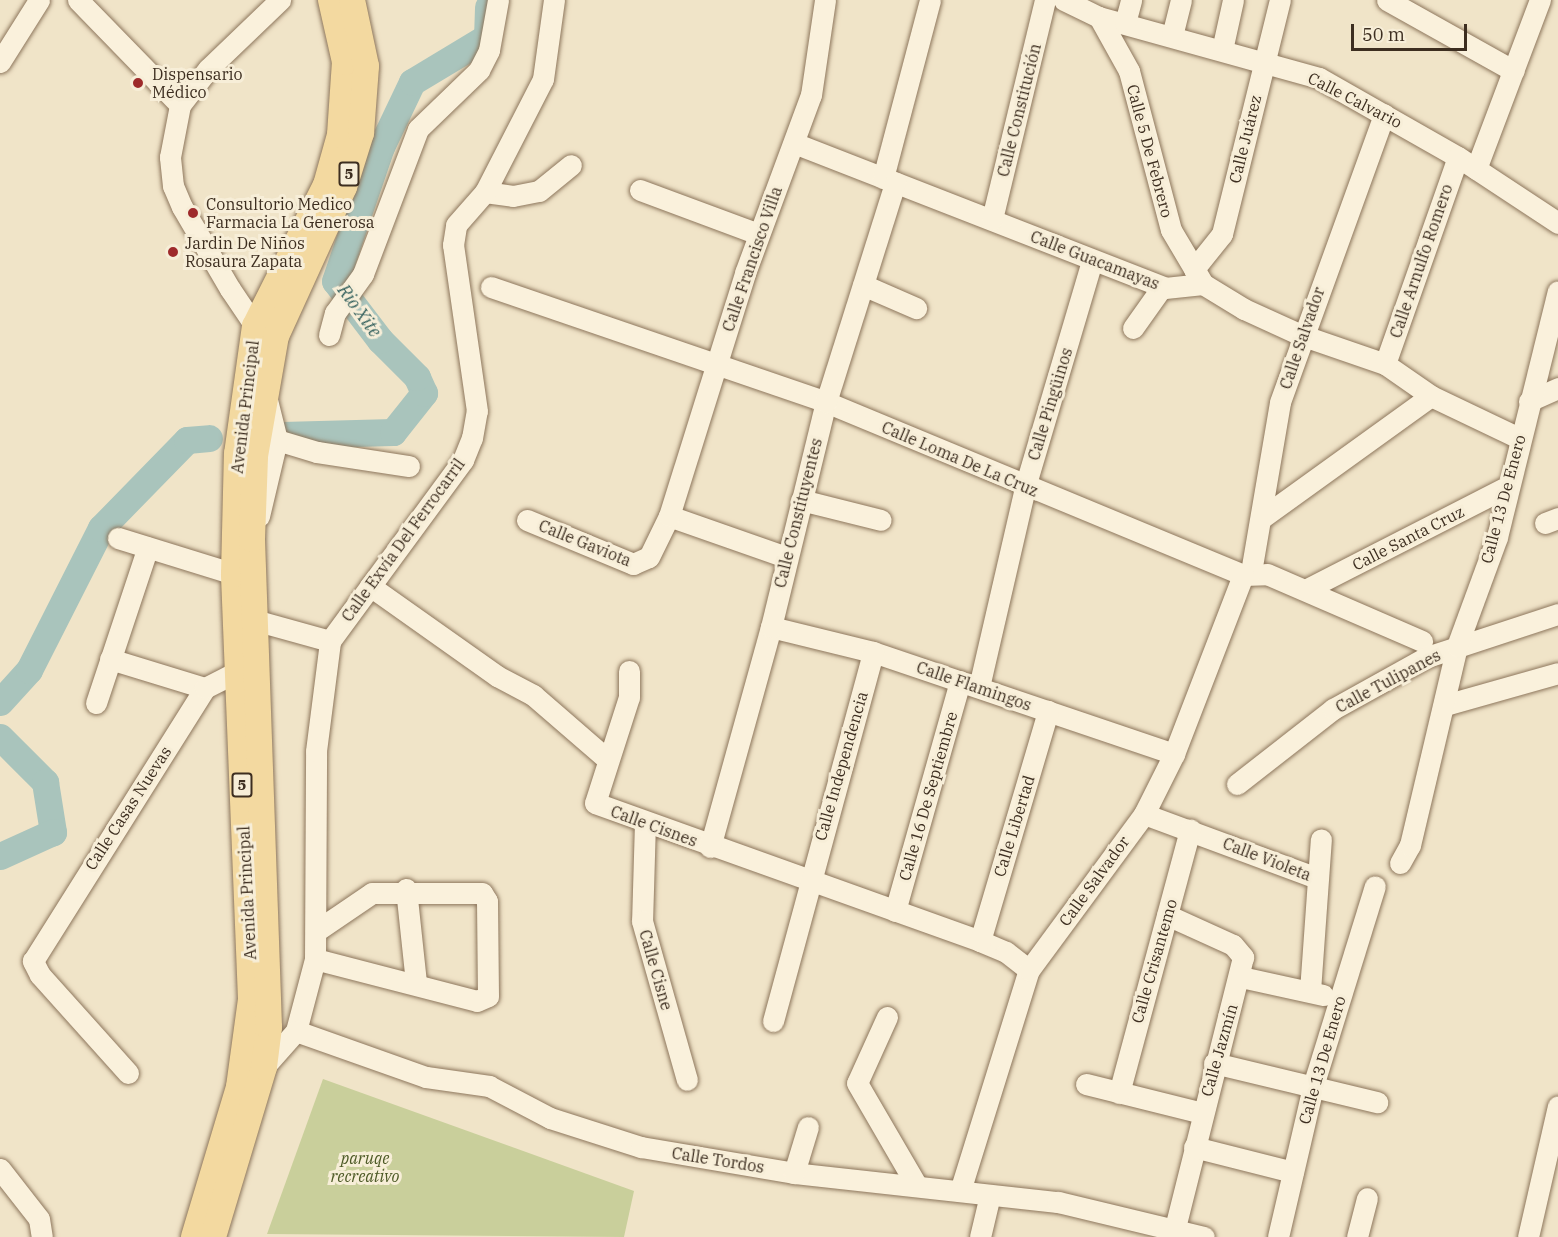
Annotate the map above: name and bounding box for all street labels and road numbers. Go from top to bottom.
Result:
street label: Calle Constitución [993,41,1045,179]
street label: Calle Calvario [1305,68,1405,132]
street label: Calle 5 De Febrero [1123,82,1177,220]
street label: Calle Juárez [1225,93,1265,185]
road number: 5 [338,162,360,186]
street label: Calle Arnulfo Romero [1386,182,1456,340]
street label: Calle Francisco Villa [718,184,786,334]
street label: Calle Guacamayas [1028,227,1162,293]
street label: Calle Salvador [1276,284,1328,392]
street label: Avenida Principal [227,339,263,475]
street label: Calle Pingüinos [1024,345,1076,463]
street label: Calle Loma De La Cruz [879,417,1041,501]
street label: Calle 13 De Enero [1477,433,1529,565]
street label: Calle Constituyentes [770,436,826,590]
street label: Calle Exvía Del Ferrocarril [337,455,469,625]
street label: Calle Santa Cruz [1349,502,1467,574]
street label: Calle Gaviota [536,516,634,570]
street label: Calle Tulipanes [1332,645,1444,717]
street label: Calle Flamingos [914,657,1034,715]
street label: Calle Independencia [811,689,871,843]
street label: Calle 16 De Septiembre [895,709,961,883]
street label: Calle Casas Nuevas [81,743,175,873]
road number: 5 [232,773,252,797]
street label: Calle Libertad [989,773,1039,879]
street label: Calle Cisnes [608,801,700,851]
street label: Avenida Principal [234,826,260,960]
street label: Calle Salvador [1055,832,1133,930]
street label: Calle Violeta [1220,833,1314,885]
street label: Calle Crisantemo [1127,897,1181,1025]
street label: Calle Cisne [635,928,677,1012]
street label: Calle 13 De Enero [1295,994,1349,1126]
street label: Calle Jazmín [1197,1001,1241,1099]
street label: Calle Tordos [670,1143,766,1177]

